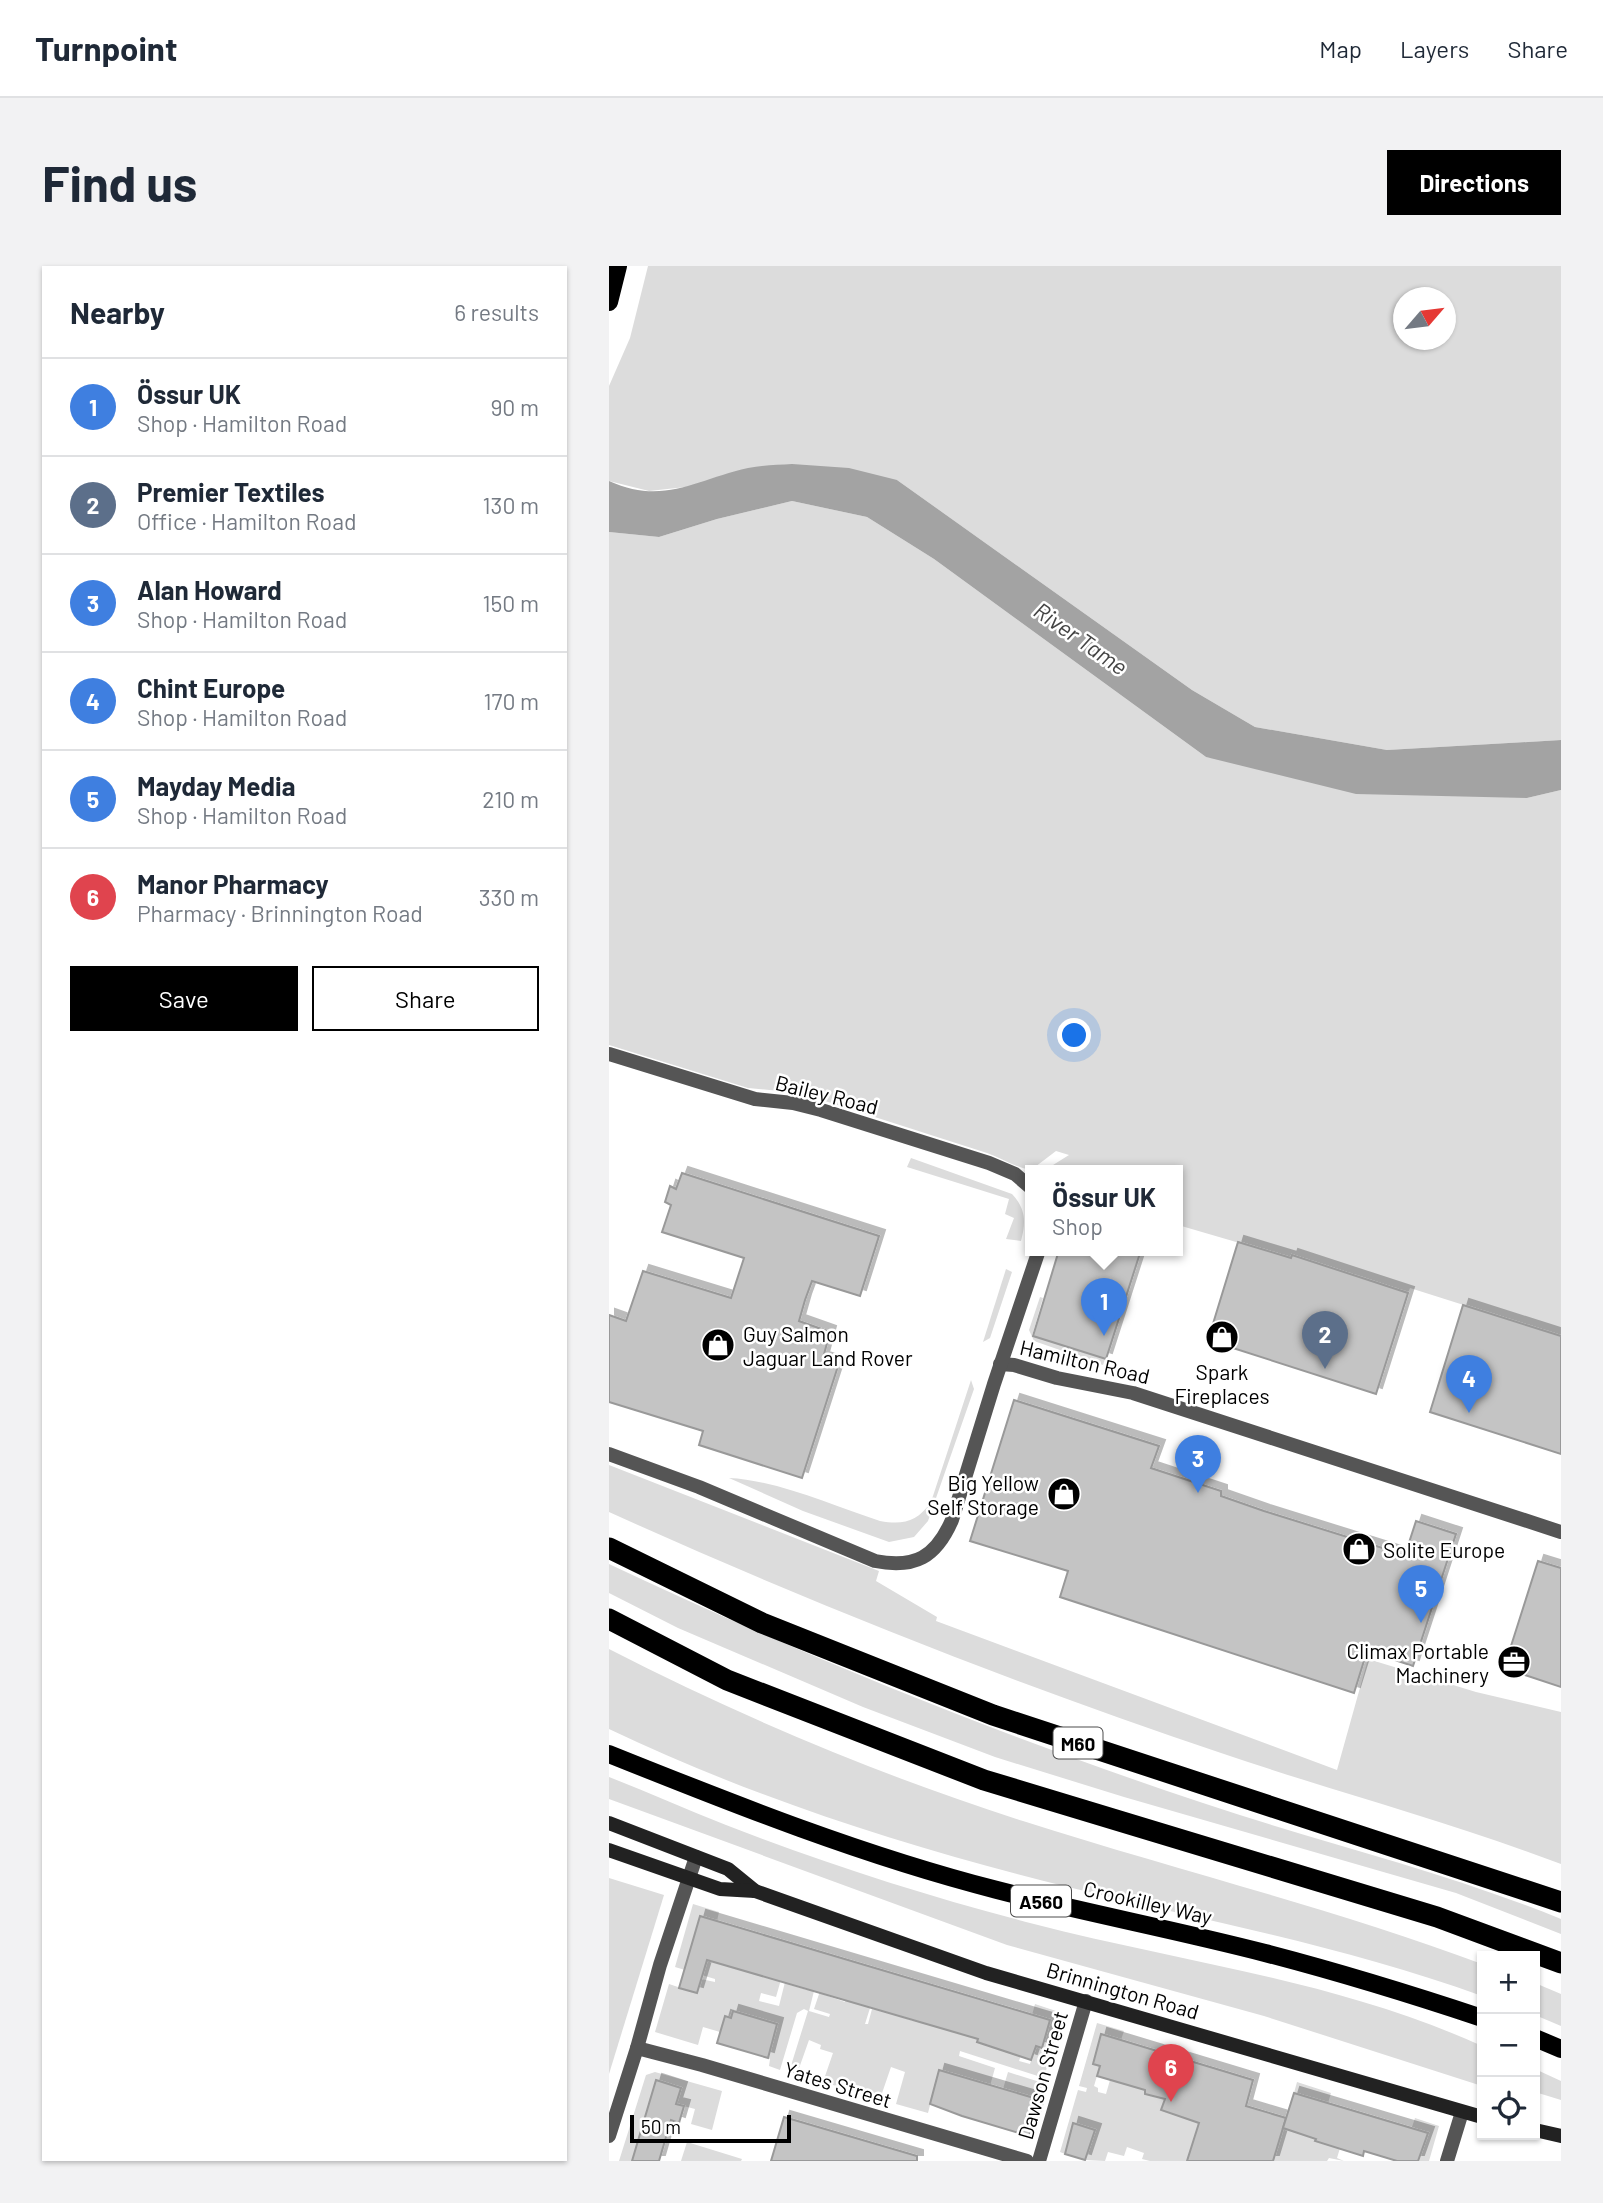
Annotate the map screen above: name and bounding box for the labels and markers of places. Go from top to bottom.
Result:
pin: 1 [1081,1278,1127,1336]
pin: 2 [1302,1311,1348,1369]
shop icon: Spark Fireplaces [1203,1318,1241,1356]
place label: Guy Salmon Jaguar Land Rover [743,1321,913,1370]
shop icon: Guy Salmon Jaguar Land Rover [699,1326,737,1364]
pin: 4 [1446,1355,1492,1413]
place label: Spark Fireplaces [1174,1359,1270,1408]
pin: 3 [1175,1435,1221,1493]
place label: Big Yellow Self Storage [927,1470,1039,1519]
shop icon: Big Yellow Self Storage [1045,1475,1083,1513]
shop icon: Solite Europe [1340,1530,1378,1568]
place label: Solite Europe [1383,1537,1505,1562]
pin: 5 [1398,1565,1444,1623]
place label: Climax Portable Machinery [1346,1638,1489,1687]
office icon: Climax Portable Machinery [1495,1643,1533,1681]
pin: 6 [1148,2044,1194,2102]

